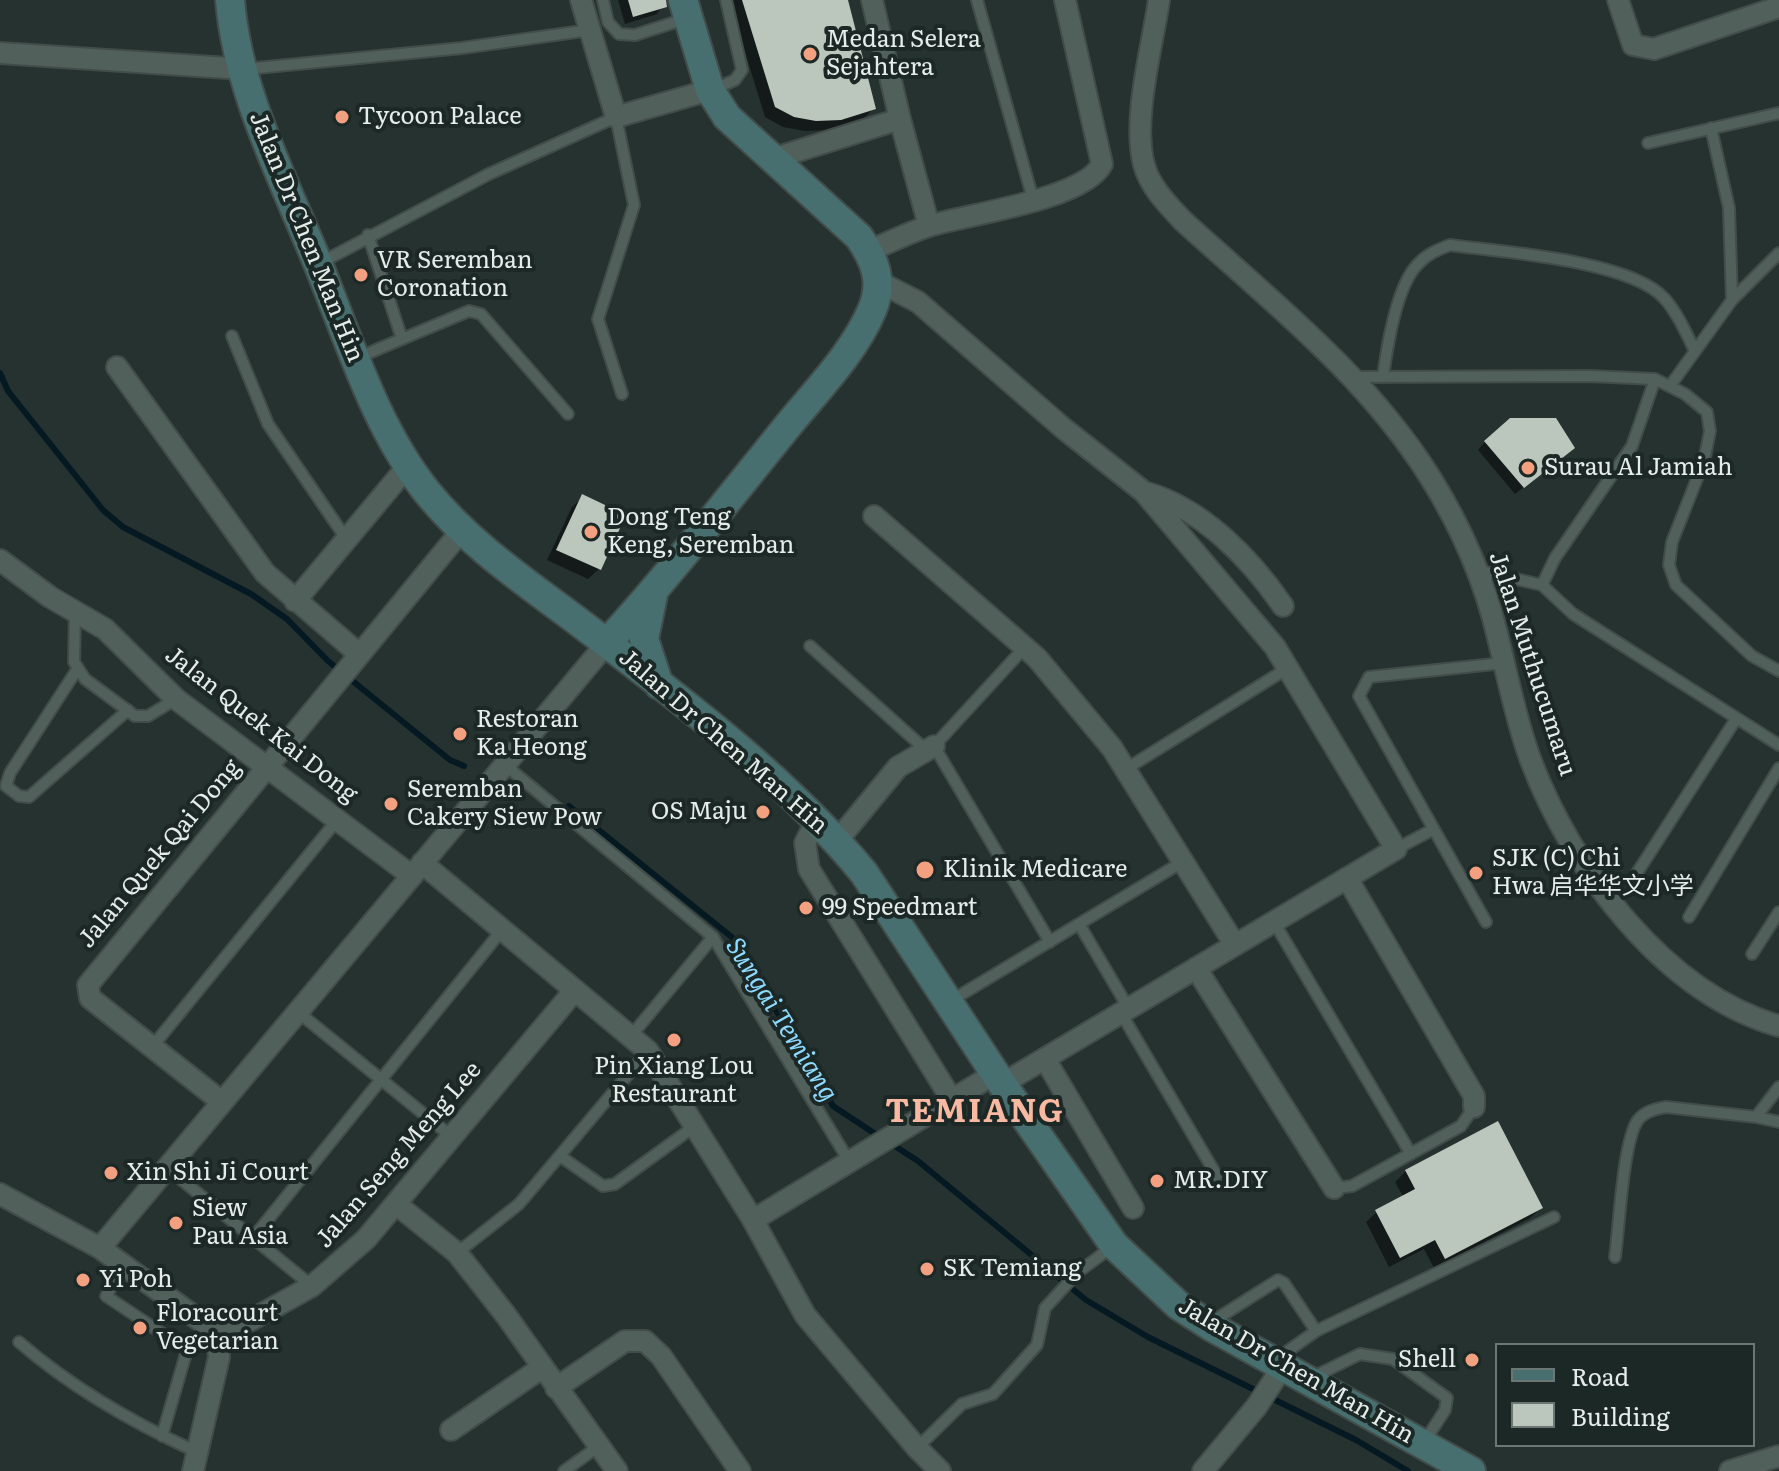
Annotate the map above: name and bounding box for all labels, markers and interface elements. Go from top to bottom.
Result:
place label: Medan Selera Sejahtera [826,26,981,82]
marker: Medan Selera Sejahtera [801,45,819,63]
place label: Tycoon Palace [358,103,522,131]
street label: Jalan Dr Chen Man Hin [243,108,369,366]
marker: Tycoon Palace [333,108,351,126]
place label: VR Seremban Coronation [377,247,533,303]
marker: VR Seremban Coronation [352,266,370,284]
place label: Surau Al Jamiah [1544,454,1733,482]
marker: Surau Al Jamiah [1519,459,1537,477]
place label: Dong Teng Keng, Seremban [607,504,794,560]
marker: Dong Teng Keng, Seremban [582,523,600,541]
street label: Jalan Muthucumaru [1482,548,1582,780]
street label: Jalan Quek Kai Dong [159,641,363,809]
street label: Jalan Dr Chen Man Hin [613,643,833,841]
place label: Restoran Ka Heong [476,706,587,762]
marker: Restoran Ka Heong [451,725,469,743]
street label: Jalan Quek Qai Dong [73,754,247,954]
place label: Seremban Cakery Siew Pow [407,776,602,832]
marker: Seremban Cakery Siew Pow [382,795,400,813]
place label: OS Maju [651,798,747,826]
marker: OS Maju [754,803,772,821]
place label: SJK (C) Chi Hwa 启华华文小学 [1492,845,1694,901]
place label: Klinik Medicare [943,856,1127,884]
marker: Klinik Medicare [914,859,936,881]
marker: SJK (C) Chi Hwa 启华华文小学 [1467,864,1485,882]
place label: 99 Speedmart [822,894,978,922]
marker: 99 Speedmart [797,899,815,917]
water label: Sungai Temiang [718,932,844,1108]
marker: Pin Xiang Lou Restaurant [665,1031,683,1049]
place label: Pin Xiang Lou Restaurant [594,1053,754,1109]
street label: Jalan Seng Meng Lee [310,1056,488,1254]
district label: TEMIANG [885,1094,1065,1132]
place label: Xin Shi Ji Court [127,1159,309,1187]
marker: Xin Shi Ji Court [102,1164,120,1182]
place label: MR.DIY [1173,1167,1268,1195]
marker: MR.DIY [1148,1172,1166,1190]
place label: Siew Pau Asia [192,1195,288,1251]
marker: Siew Pau Asia [167,1214,185,1232]
place label: SK Temiang [943,1255,1082,1283]
marker: SK Temiang [918,1260,936,1278]
place label: Yi Poh [99,1266,173,1294]
marker: Yi Poh [74,1271,92,1289]
street label: Jalan Dr Chen Man Hin [1173,1292,1419,1450]
place label: Floracourt Vegetarian [156,1300,279,1356]
marker: Floracourt Vegetarian [131,1319,149,1337]
legend [1495,1343,1755,1447]
place label: Shell [1398,1346,1456,1374]
marker: Shell [1463,1351,1481,1369]
text: Road [1571,1358,1629,1393]
text: Building [1571,1398,1670,1433]

